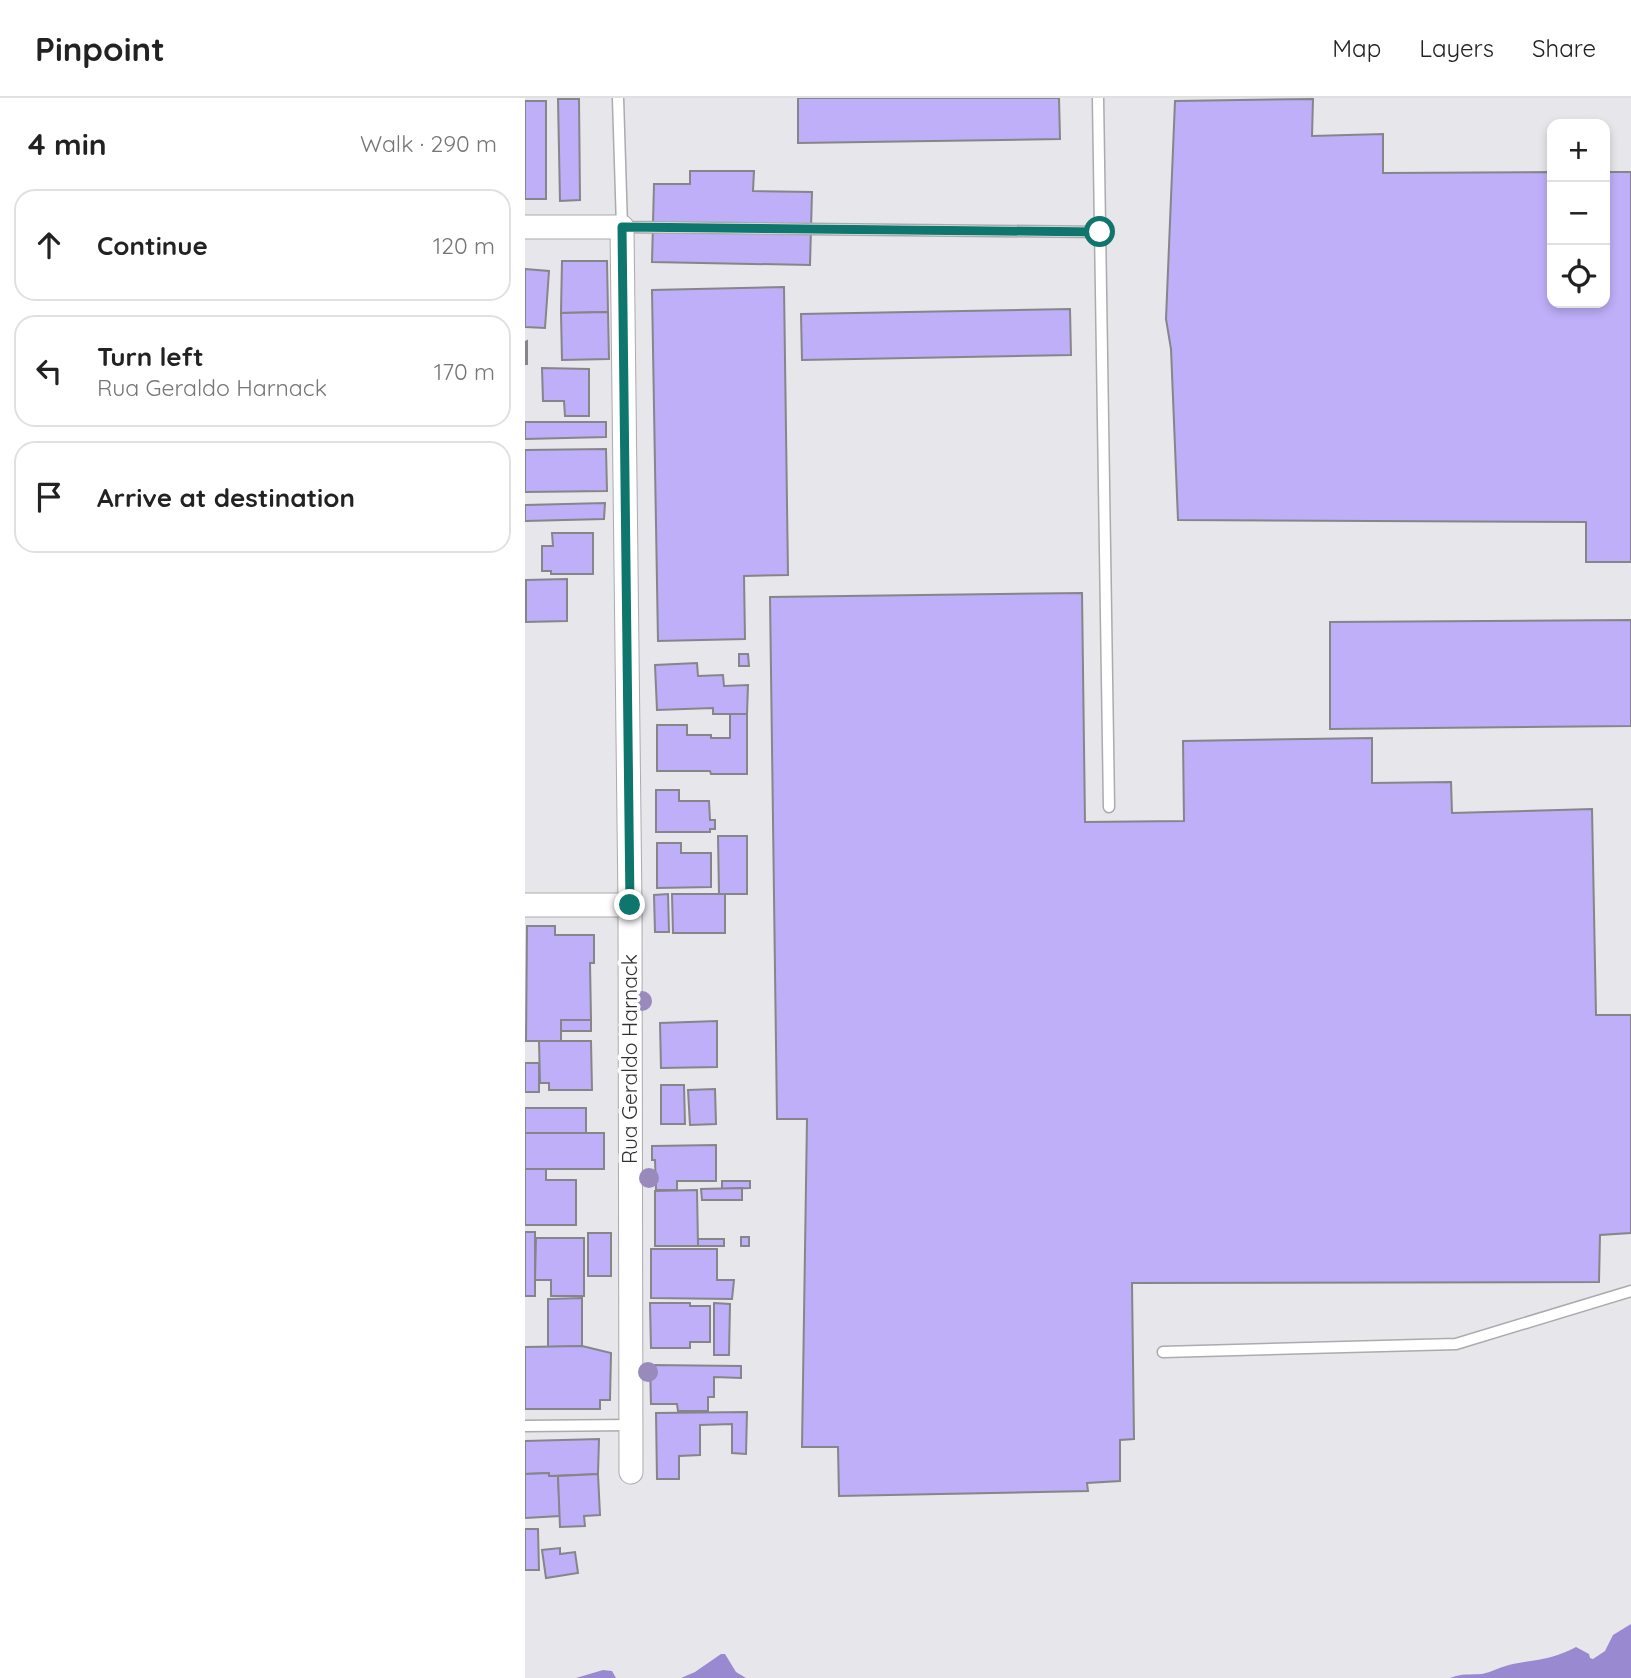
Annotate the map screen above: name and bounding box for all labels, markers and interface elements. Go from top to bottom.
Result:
text: Pinpoint [35,28,165,69]
text: Map [1332,33,1381,63]
text: Layers [1419,33,1494,63]
text: Share [1532,33,1596,63]
map controls [1547,119,1610,308]
button: + [1547,119,1610,182]
text: 4 min [28,125,107,163]
text: Walk · 290 m [360,129,497,158]
button: − [1547,182,1610,245]
route start [1084,216,1115,247]
icon: ahead [30,226,68,264]
text: Continue [97,229,208,262]
text: 120 m [433,231,495,260]
button: locate [1547,245,1610,308]
text: Turn left [97,340,204,373]
icon: left [30,352,68,390]
text: 170 m [434,357,495,386]
text: Rua Geraldo Harnack [97,373,327,402]
icon: arrive [30,478,68,516]
text: Arrive at destination [97,481,355,514]
route end [614,889,645,920]
street label: Rua Geraldo Harnack [616,954,642,1164]

